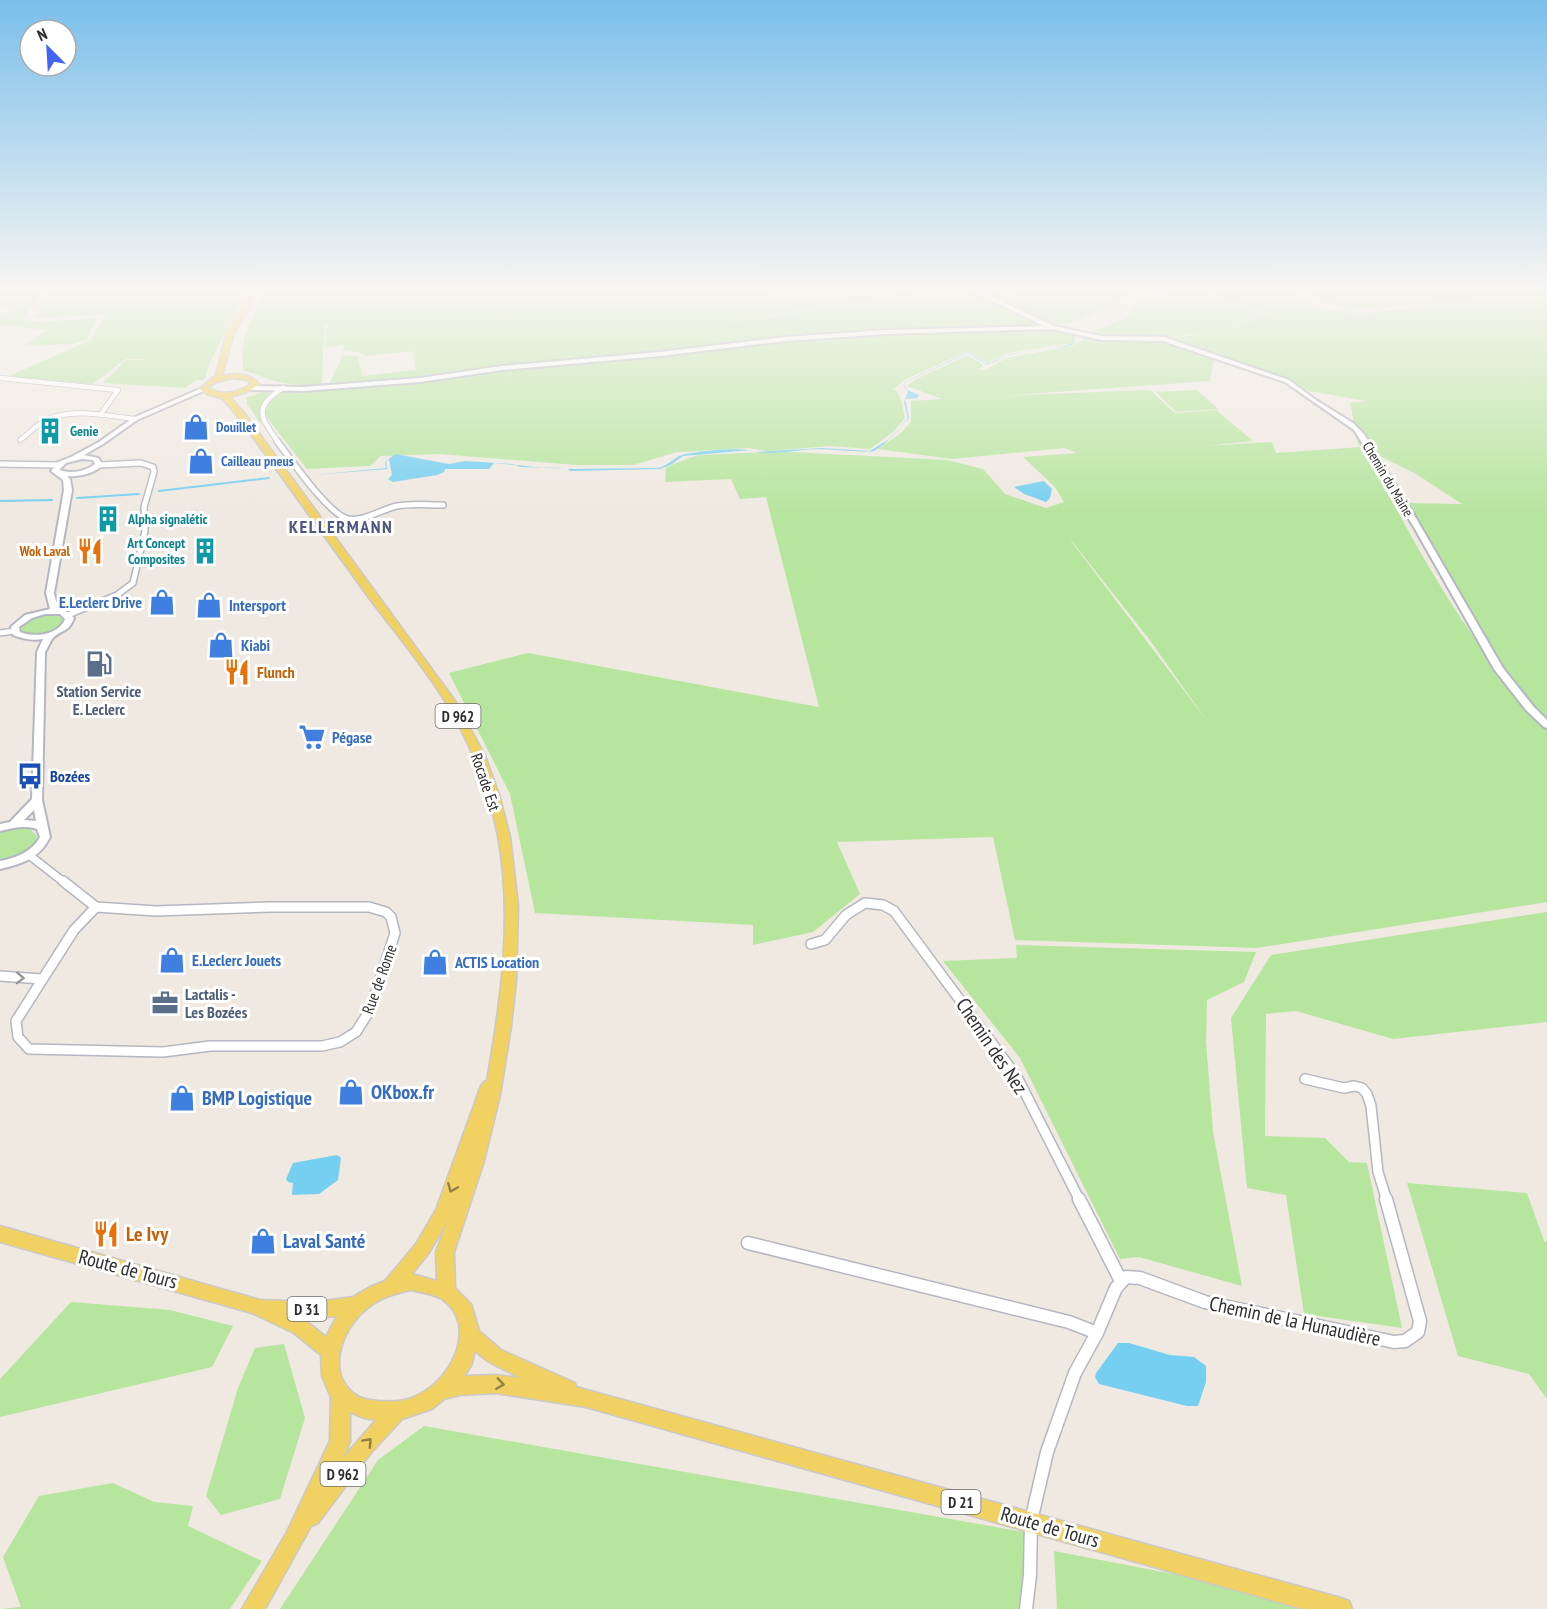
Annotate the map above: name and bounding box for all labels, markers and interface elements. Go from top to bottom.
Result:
north arrow [18,18,78,78]
text: N [34,23,50,45]
shop icon: Douillet [181,412,211,442]
building icon: Genie [35,416,65,446]
place label: Douillet [216,418,256,436]
place label: Genie [70,422,98,440]
street label: Chemin du Maine [1359,438,1418,520]
shop icon: Cailleau pneus [186,446,216,476]
place label: Cailleau pneus [221,452,294,470]
building icon: Alpha signalétic [93,504,123,534]
place label: Alpha signalétic [127,510,208,528]
district label: KELLERMANN [289,515,393,538]
place label: Art Concept Composites [126,534,185,568]
restaurant icon: Wok Laval [75,536,105,566]
building icon: Art Concept Composites [190,536,220,566]
place label: Wok Laval [19,542,71,560]
shop icon: E.Leclerc Drive [147,587,177,617]
shop icon: Intersport [194,590,224,620]
place label: E.Leclerc Drive [59,592,142,612]
place label: Intersport [229,595,286,615]
shop icon: Kiabi [206,630,236,660]
place label: Kiabi [241,635,271,655]
fuel station icon: Station Service E. Leclerc [84,649,114,679]
restaurant icon: Flunch [222,657,252,687]
place label: Flunch [257,662,295,682]
place label: Station Service E. Leclerc [57,681,142,719]
road number: D 962 [436,704,480,728]
supermarket icon: Pégase [297,722,327,752]
place label: Pégase [332,727,372,747]
street label: Rocade Est [467,751,505,814]
bus stop icon: Bozées [15,761,45,791]
place label: Bozées [50,766,91,786]
street label: Rue de Rome [357,941,401,1017]
shop icon: E.Leclerc Jouets [157,945,187,975]
shop icon: ACTIS Location [420,947,450,977]
place label: E.Leclerc Jouets [192,950,281,970]
place label: ACTIS Location [454,952,539,972]
one-way arrow [16,971,25,984]
place label: Lactalis - Les Bozées [185,984,248,1022]
office icon: Lactalis - Les Bozées [150,988,180,1018]
street label: Chemin des Nez [950,993,1034,1099]
shop icon: OKbox.fr [336,1077,366,1107]
place label: OKbox.fr [371,1079,434,1105]
shop icon: BMP Logistique [167,1083,197,1113]
place label: BMP Logistique [202,1085,312,1111]
one-way arrow [447,1183,460,1193]
restaurant icon: Le Ivy [91,1219,121,1249]
place label: Le Ivy [126,1221,169,1247]
shop icon: Laval Santé [248,1226,278,1256]
place label: Laval Santé [283,1228,365,1254]
street label: Route de Tours [76,1243,180,1295]
street label: Chemin de la Hunaudière [1207,1290,1383,1352]
road number: D 31 [288,1297,326,1321]
one-way arrow [495,1377,504,1389]
one-way arrow [361,1439,372,1449]
road number: D 962 [320,1462,366,1486]
road number: D 21 [942,1490,980,1514]
street label: Route de Tours [998,1501,1102,1553]

